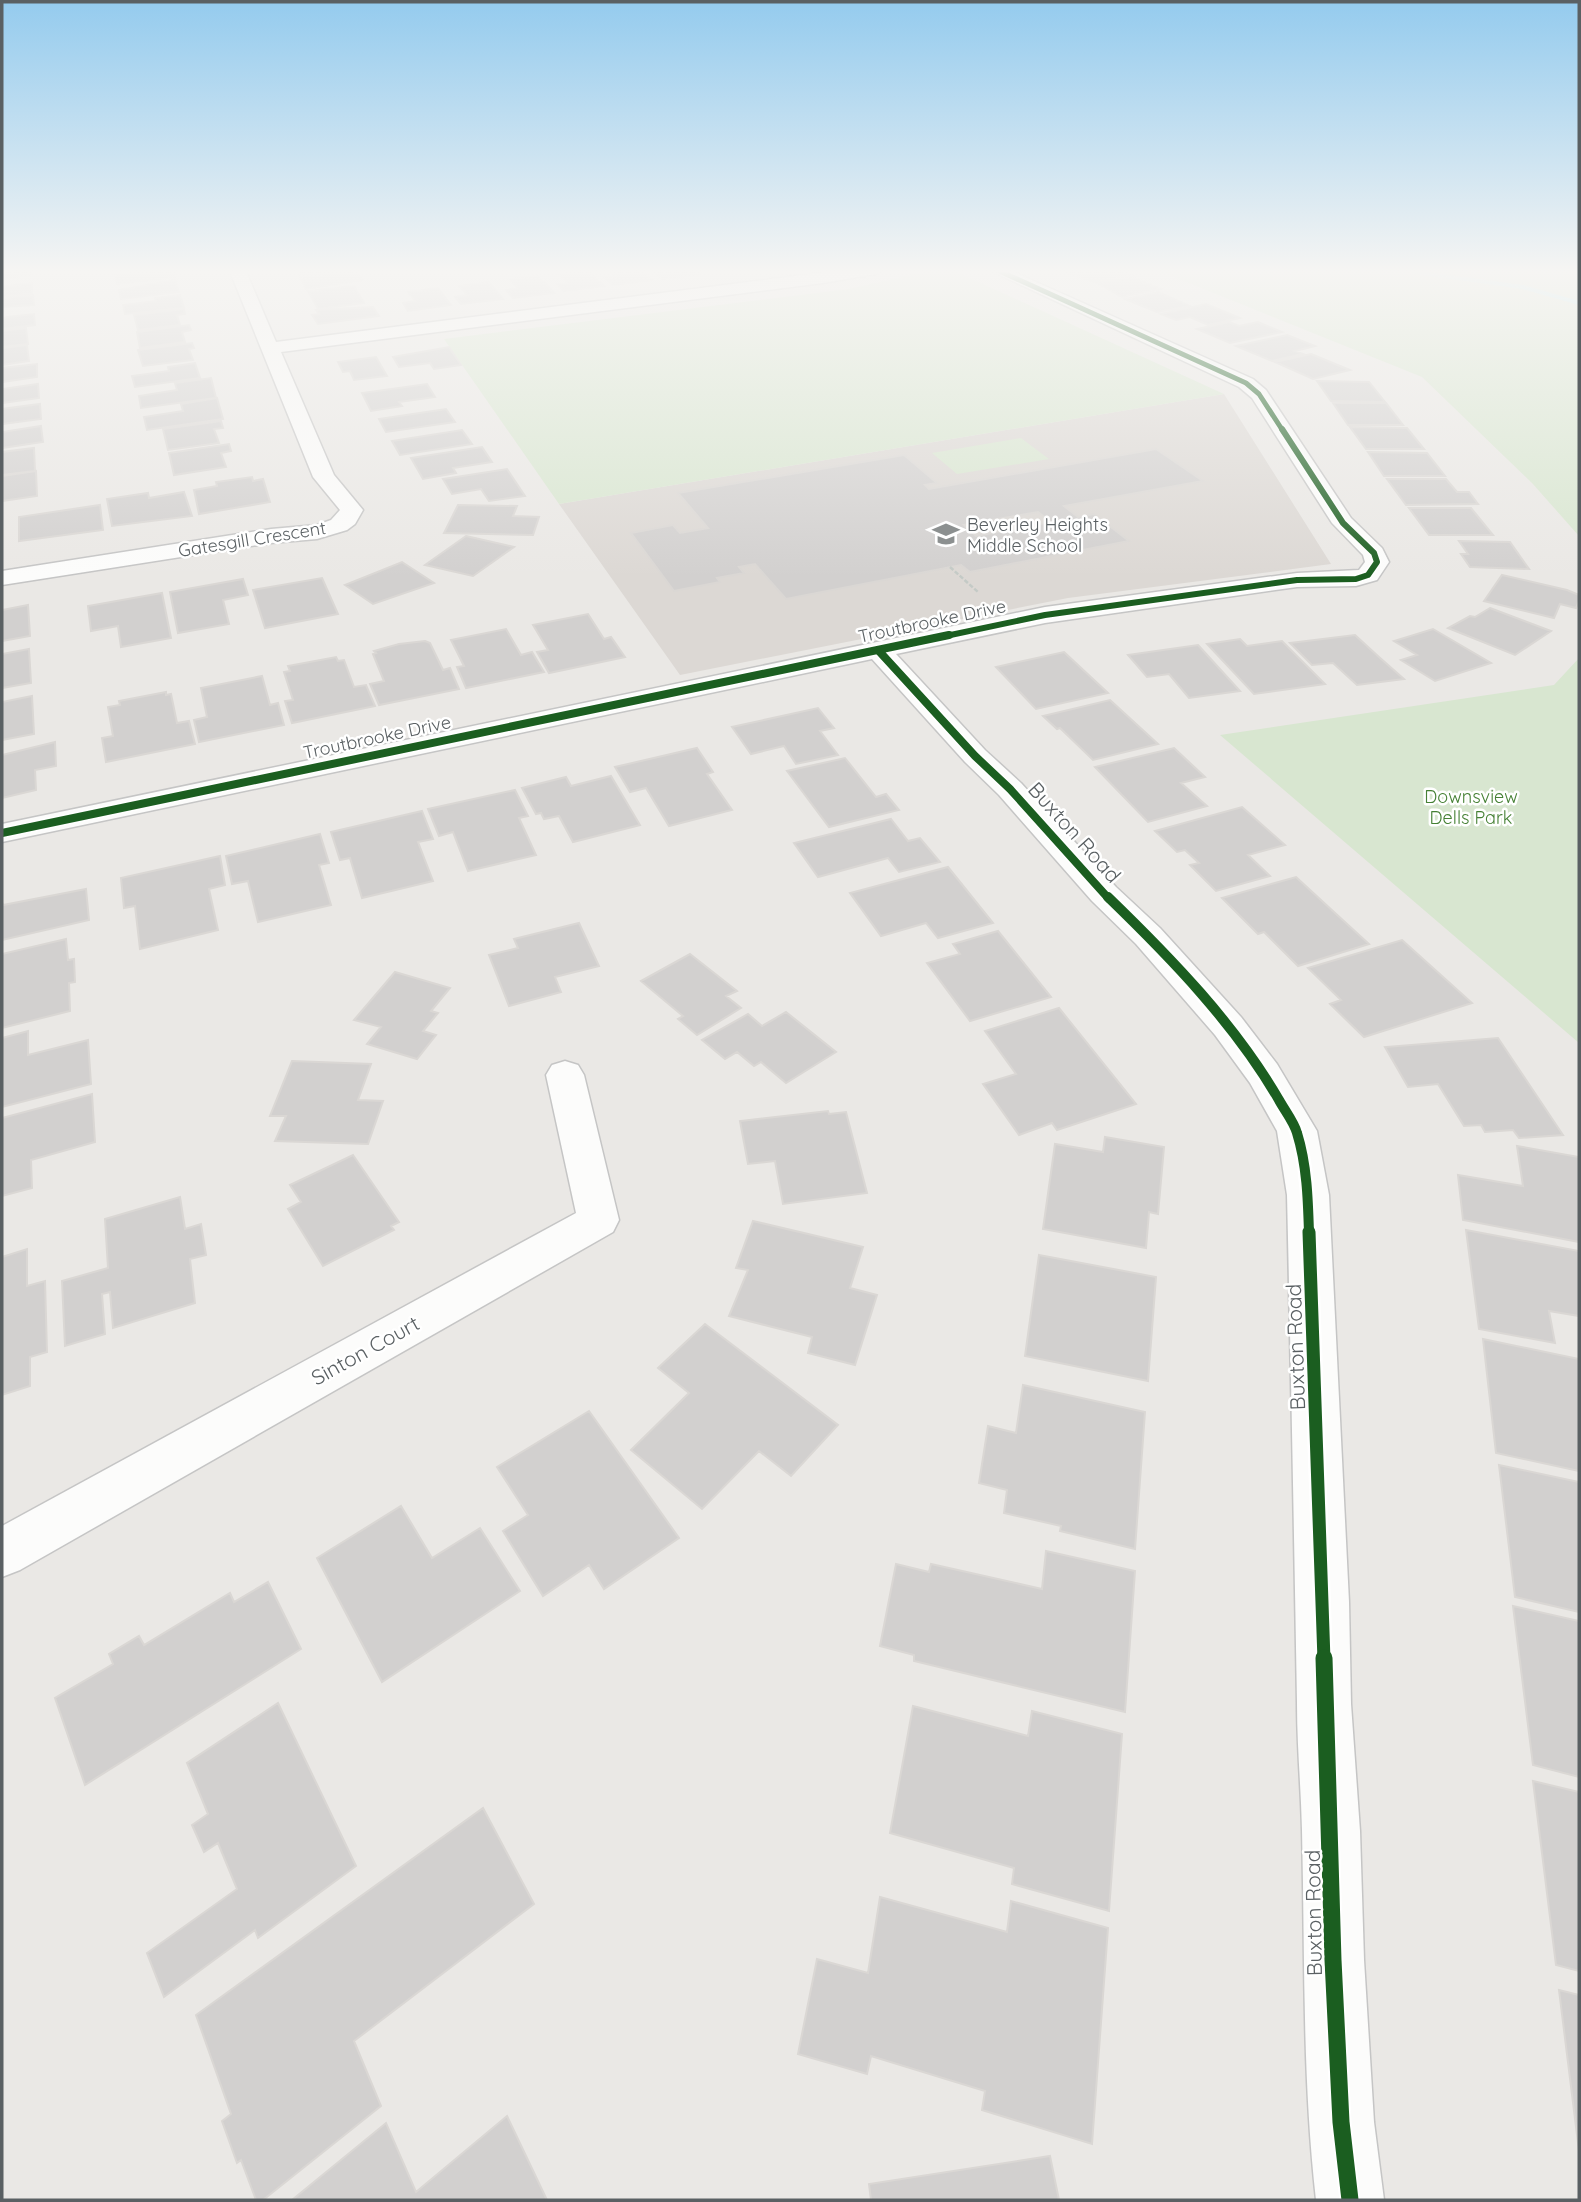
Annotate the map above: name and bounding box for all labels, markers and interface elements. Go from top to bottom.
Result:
place label: Beverley Heights Middle School [967,513,1108,557]
street label: Gatesgill Crescent [176,516,328,562]
school or university icon: Beverley Heights Middle School [931,519,961,549]
street label: Troutbrooke Drive [856,594,1008,648]
street label: Troutbrooke Drive [301,710,453,764]
street label: Buxton Road [1023,776,1127,888]
park label: Downsview Dells Park [1424,785,1518,829]
street label: Buxton Road [1280,1283,1310,1411]
street label: Sinton Court [306,1310,424,1390]
street label: Buxton Road [1299,1850,1327,1976]

